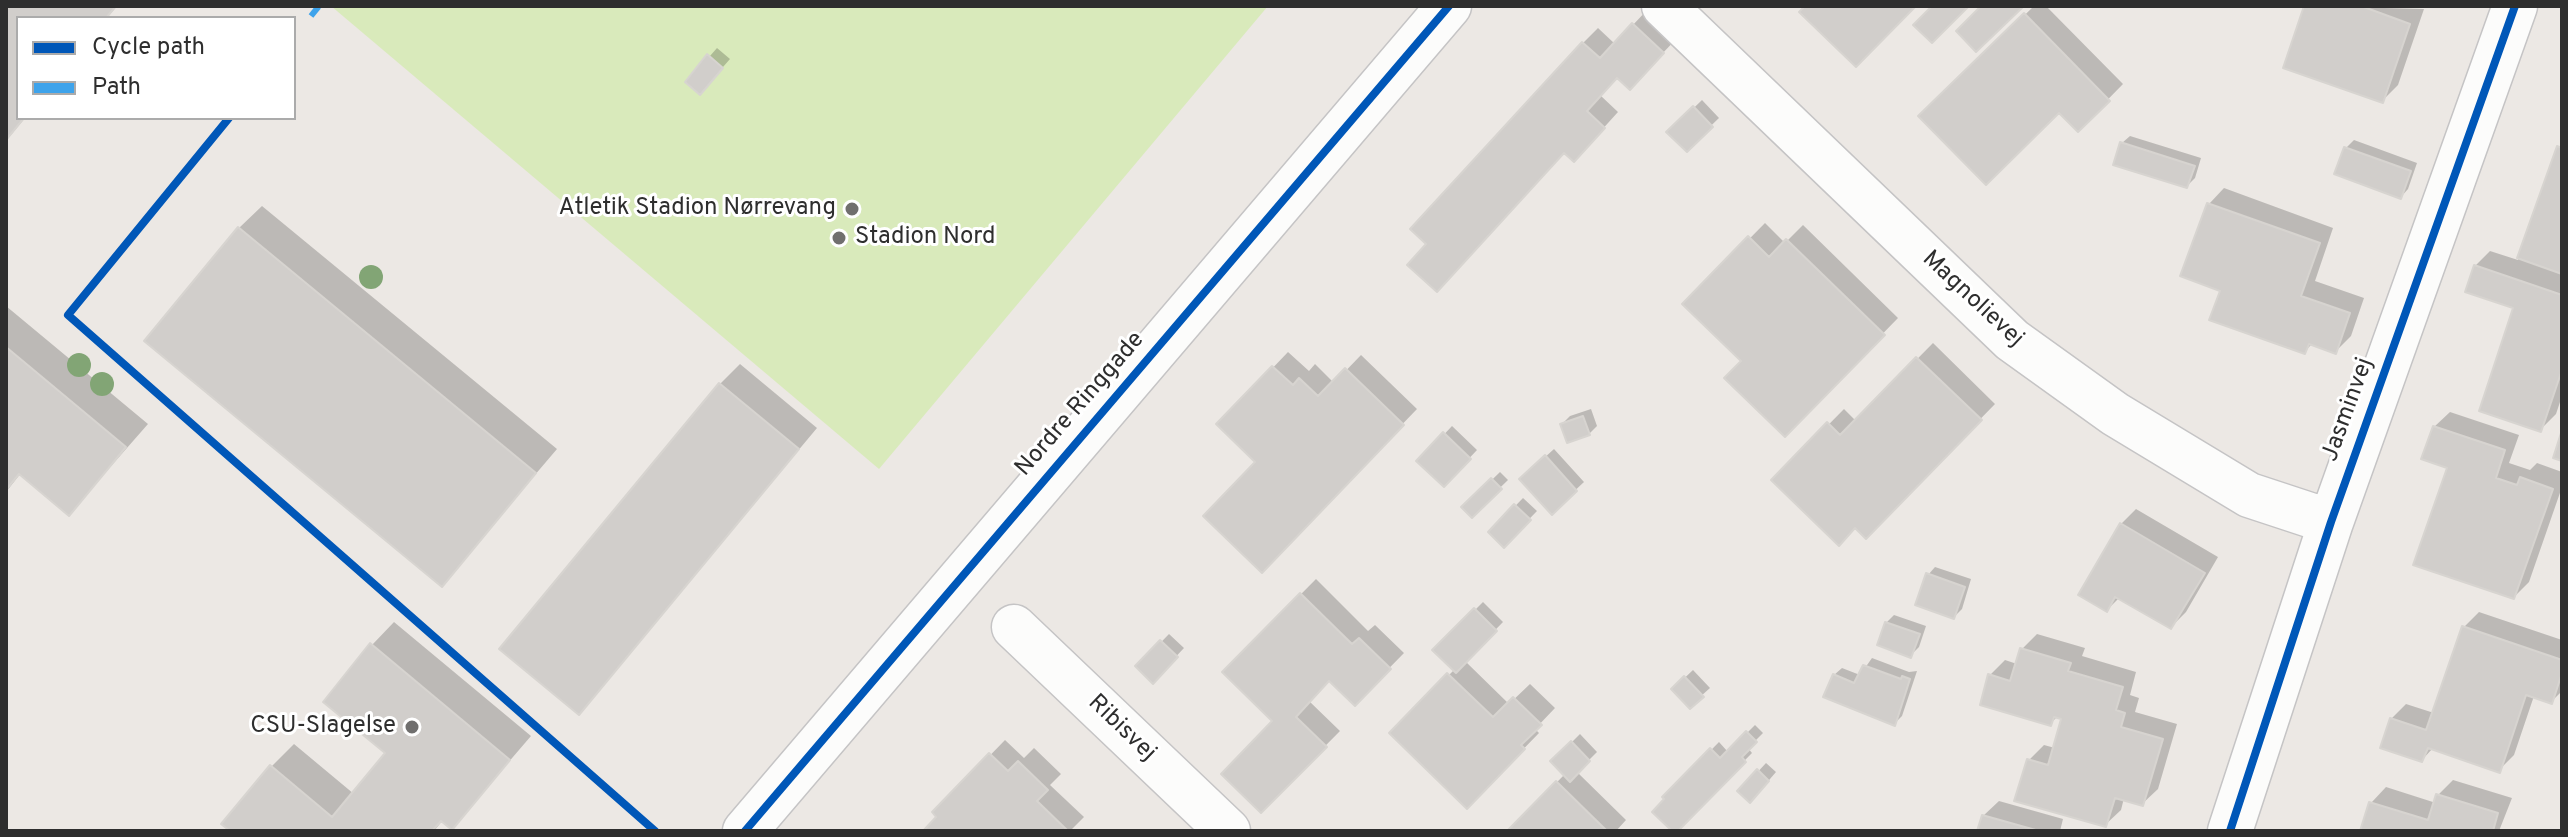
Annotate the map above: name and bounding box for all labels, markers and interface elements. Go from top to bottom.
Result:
legend [16,16,296,120]
text: Cycle path [92,33,205,63]
text: Path [92,73,141,103]
place label: Atletik Stadion Nørrevang [559,195,836,223]
marker: Atletik Stadion Nørrevang [843,200,861,218]
place label: Stadion Nord [855,224,995,252]
marker: Stadion Nord [830,229,848,247]
street label: Magnolievej [1915,246,2029,354]
street label: Nordre Ringgade [1010,327,1152,483]
street label: Jasminvej [2317,354,2381,466]
street label: Ribisvej [1081,690,1161,768]
place label: CSU-Slagelse [250,713,396,741]
marker: CSU-Slagelse [403,718,421,736]

